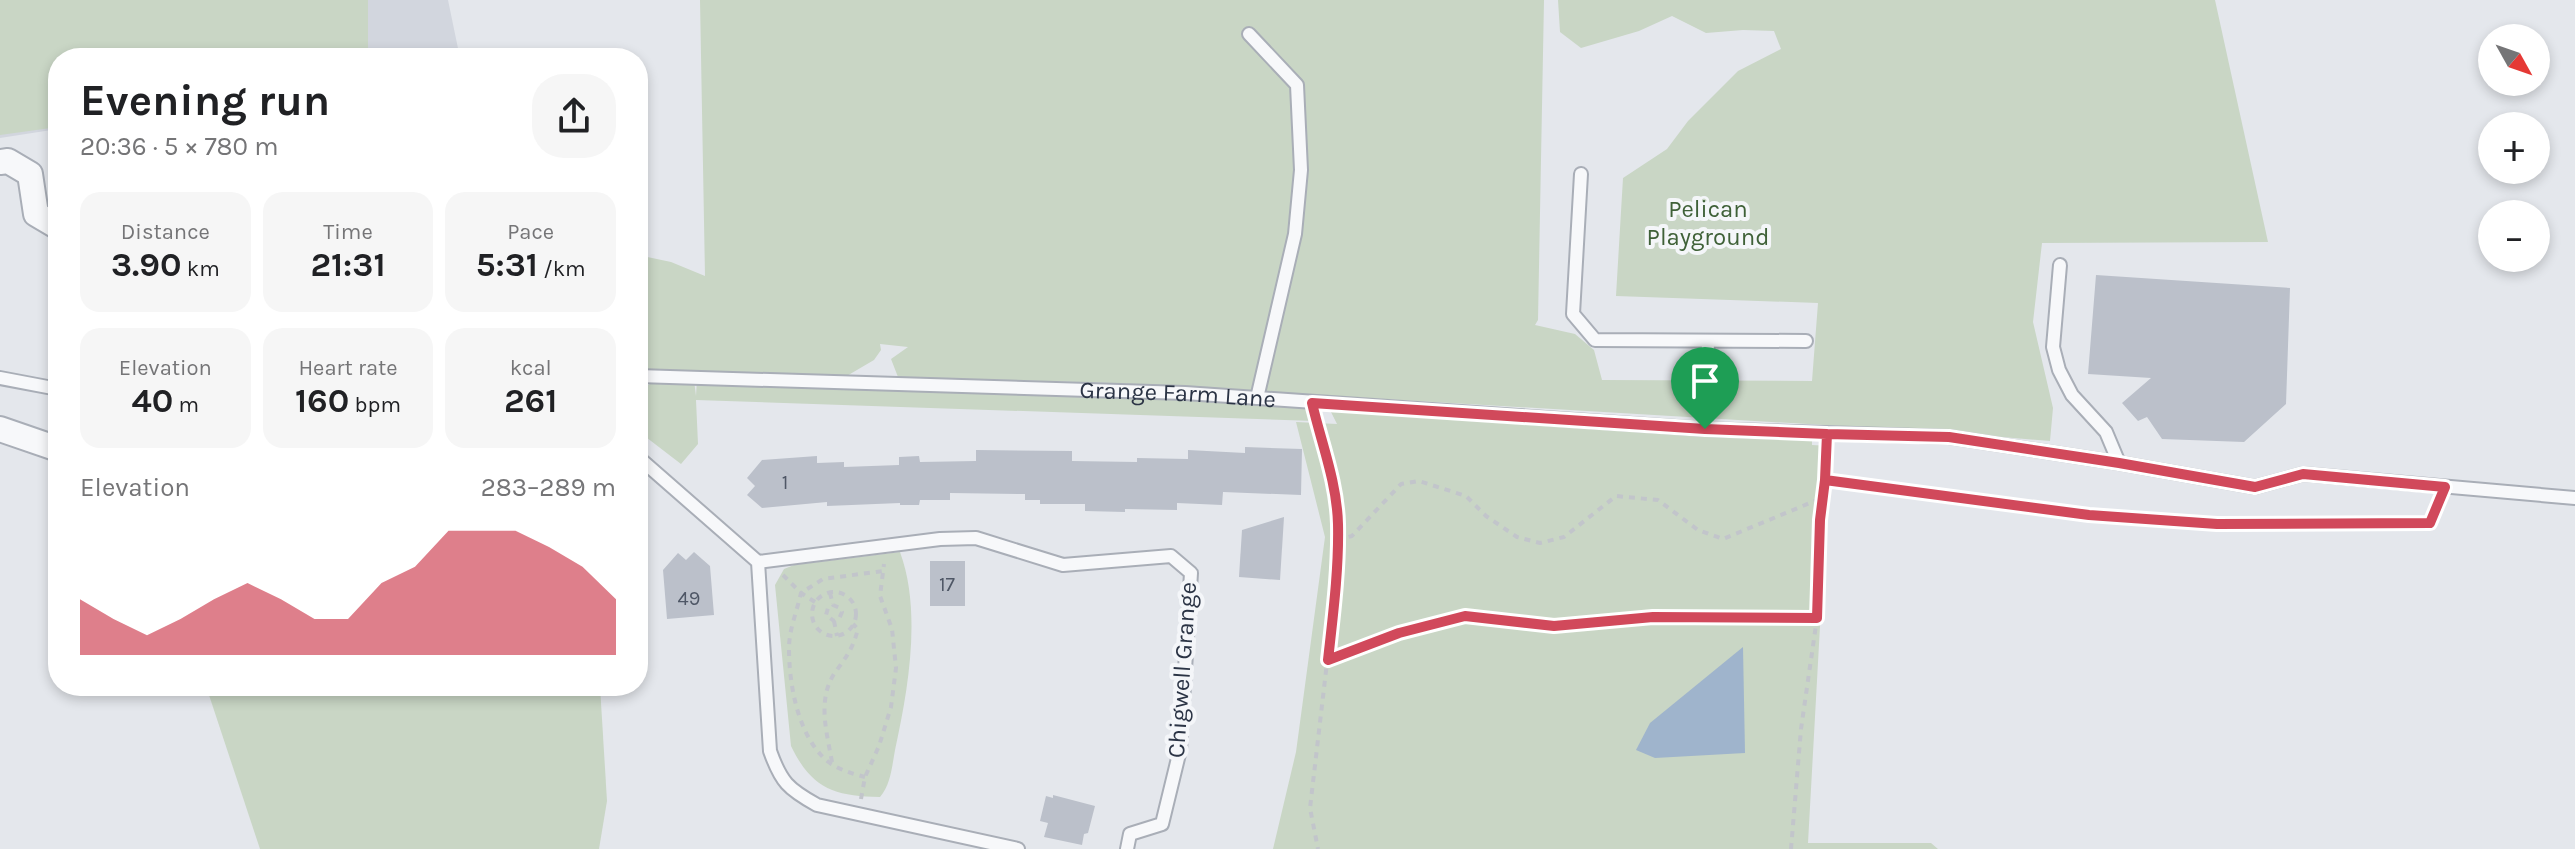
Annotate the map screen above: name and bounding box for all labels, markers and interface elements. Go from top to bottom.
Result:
north arrow [2478,24,2550,96]
map controls [2478,24,2550,272]
button: share [532,74,616,158]
text: Evening run [80,75,330,126]
button: + [2478,112,2550,184]
text: 20:36 · 5 × 780 m [80,131,279,162]
park label: Pelican Playground [1647,195,1769,251]
button: − [2478,200,2550,272]
text: Distance [121,219,210,245]
text: Time [323,219,373,245]
text: Pace [507,219,554,245]
text: 3.90 [111,245,182,285]
text: 21:31 [310,245,386,285]
text: 5:31 [476,245,538,285]
text: km [182,256,220,282]
text: /km [538,256,586,282]
pin [1671,347,1739,429]
text: Elevation [119,355,212,381]
text: Heart rate [298,355,398,381]
text: kcal [510,355,552,381]
icon: arrive [1683,359,1727,403]
street label: Grange Farm Lane [1079,376,1277,413]
text: 40 [132,381,173,421]
text: 160 [295,381,349,421]
text: 261 [504,381,557,421]
text: m [173,392,199,418]
text: bpm [349,392,401,418]
house number: 1 [782,471,788,494]
text: Elevation [80,472,190,503]
text: 283–289 m [481,472,616,503]
house number: 17 [939,573,956,596]
street label: Chigwell Grange [1162,581,1202,759]
house number: 49 [678,587,700,610]

